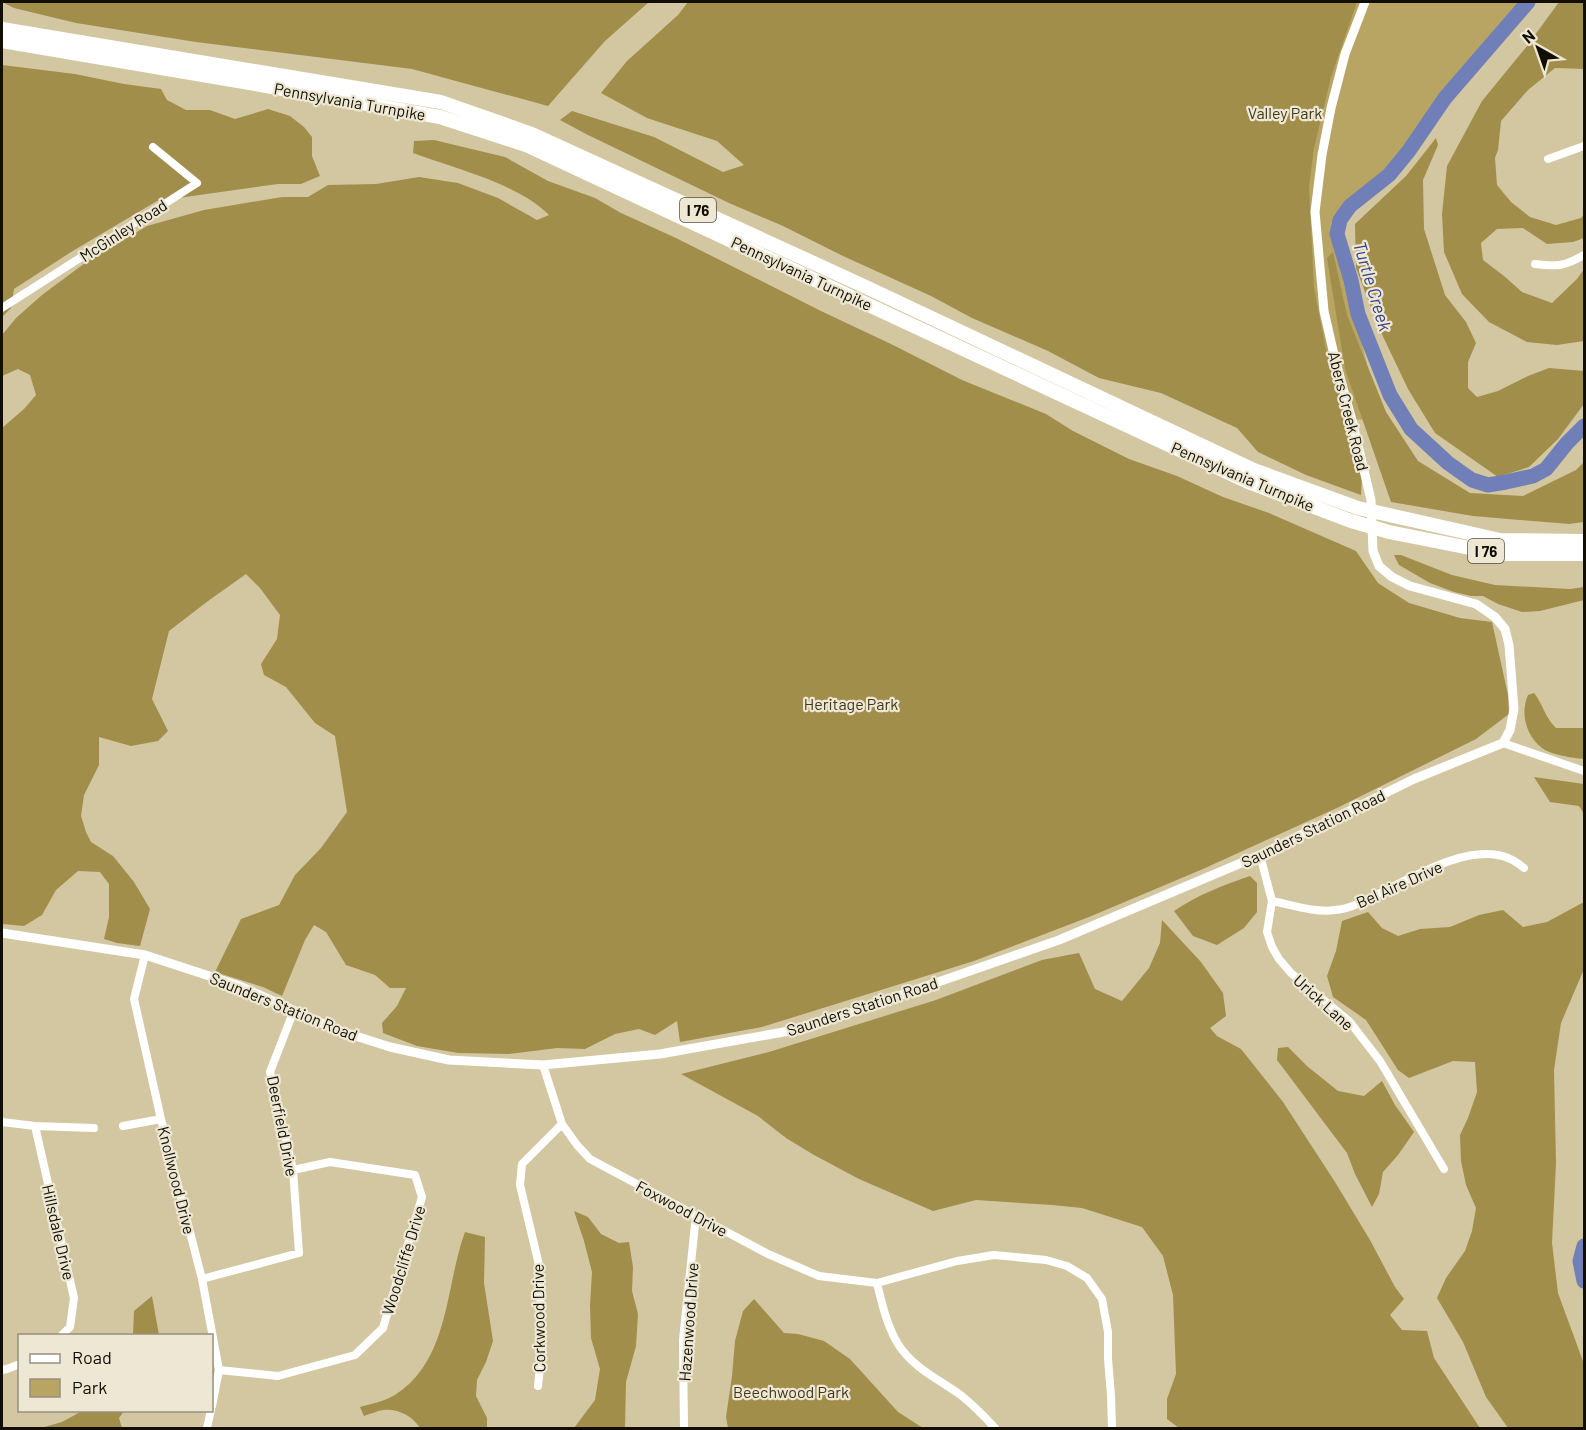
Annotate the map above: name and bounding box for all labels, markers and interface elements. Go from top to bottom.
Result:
north arrow [1508,18,1568,78]
text: N [1518,25,1538,47]
street label: Pennsylvania Turnpike [273,78,427,124]
park label: Valley Park [1248,103,1322,122]
street label: McGinley Road [76,195,170,265]
road number: I 76 [680,198,716,222]
street label: Pennsylvania Turnpike [728,232,876,314]
water label: Turtle Creek [1349,239,1397,334]
street label: Abers Creek Road [1325,349,1373,473]
street label: Pennsylvania Turnpike [1169,437,1317,515]
road number: I 76 [1468,539,1504,563]
park label: Heritage Park [804,694,898,713]
street label: Saunders Station Road [1238,785,1388,871]
street label: Bel Aire Drive [1353,857,1445,911]
street label: Saunders Station Road [207,968,361,1044]
street label: Urick Lane [1290,970,1358,1034]
street label: Saunders Station Road [784,973,940,1039]
street label: Deerfield Drive [264,1074,302,1178]
street label: Knollwood Drive [154,1124,200,1236]
street label: Foxwood Drive [633,1176,731,1240]
street label: Hillsdale Drive [39,1182,79,1282]
street label: Woodcliffe Drive [377,1203,429,1317]
street label: Hazenwood Drive [674,1262,702,1382]
street label: Corkwood Drive [528,1264,548,1372]
legend [18,1334,213,1412]
text: Road [72,1346,112,1368]
text: Park [72,1376,107,1398]
park label: Beechwood Park [733,1382,849,1401]

